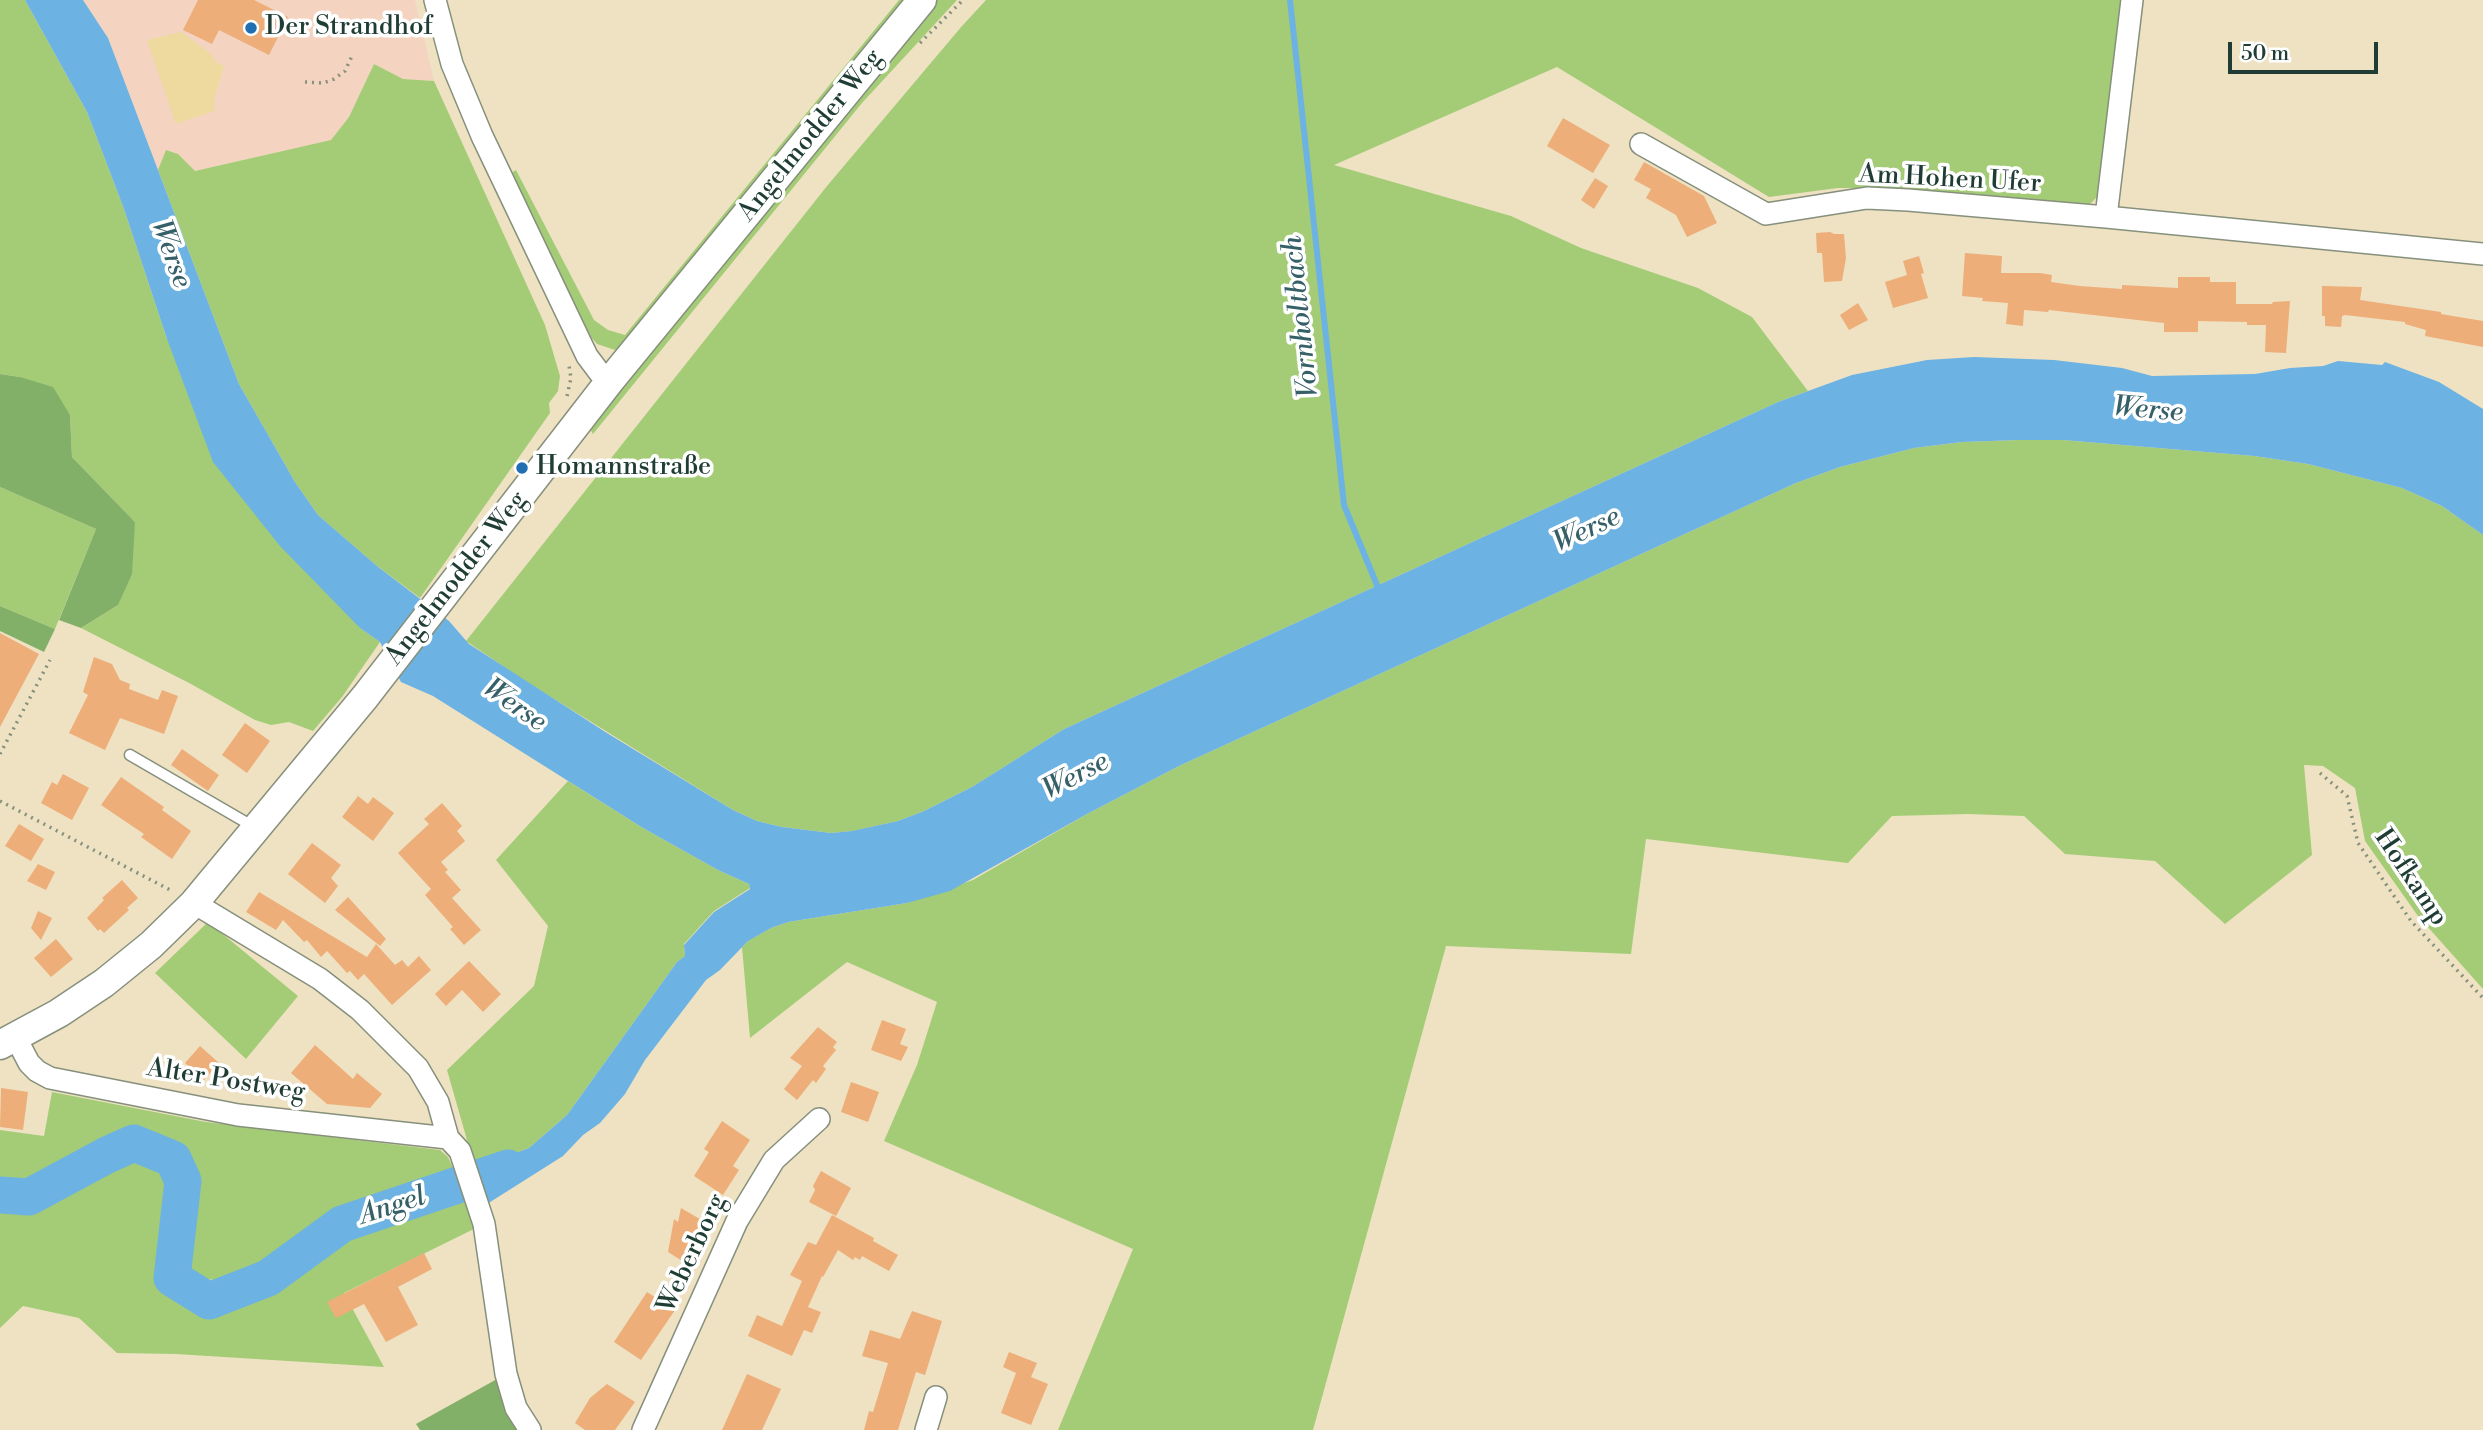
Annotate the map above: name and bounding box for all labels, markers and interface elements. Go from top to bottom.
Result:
place label: Der Strandhof [265,12,433,44]
marker: Der Strandhof [243,20,259,36]
scale bar [2231,28,2382,72]
text: 50 m [2241,41,2289,67]
street label: Angelmodder Weg [732,44,890,228]
street label: Am Hohen Ufer [1858,160,2042,200]
water label: Werse [142,215,198,293]
water label: Vornholtbach [1277,234,1327,400]
water label: Werse [2112,391,2184,431]
place label: Homannstraße [536,452,711,484]
marker: Homannstraße [514,460,530,476]
street label: Angelmodder Weg [379,486,535,672]
water label: Werse [1548,501,1626,561]
water label: Werse [476,672,552,740]
water label: Werse [1037,746,1115,808]
street label: Hofkamp [2366,824,2454,932]
street label: Alter Postweg [145,1053,307,1109]
water label: Angel [356,1181,430,1233]
street label: Weberborg [652,1189,734,1319]

